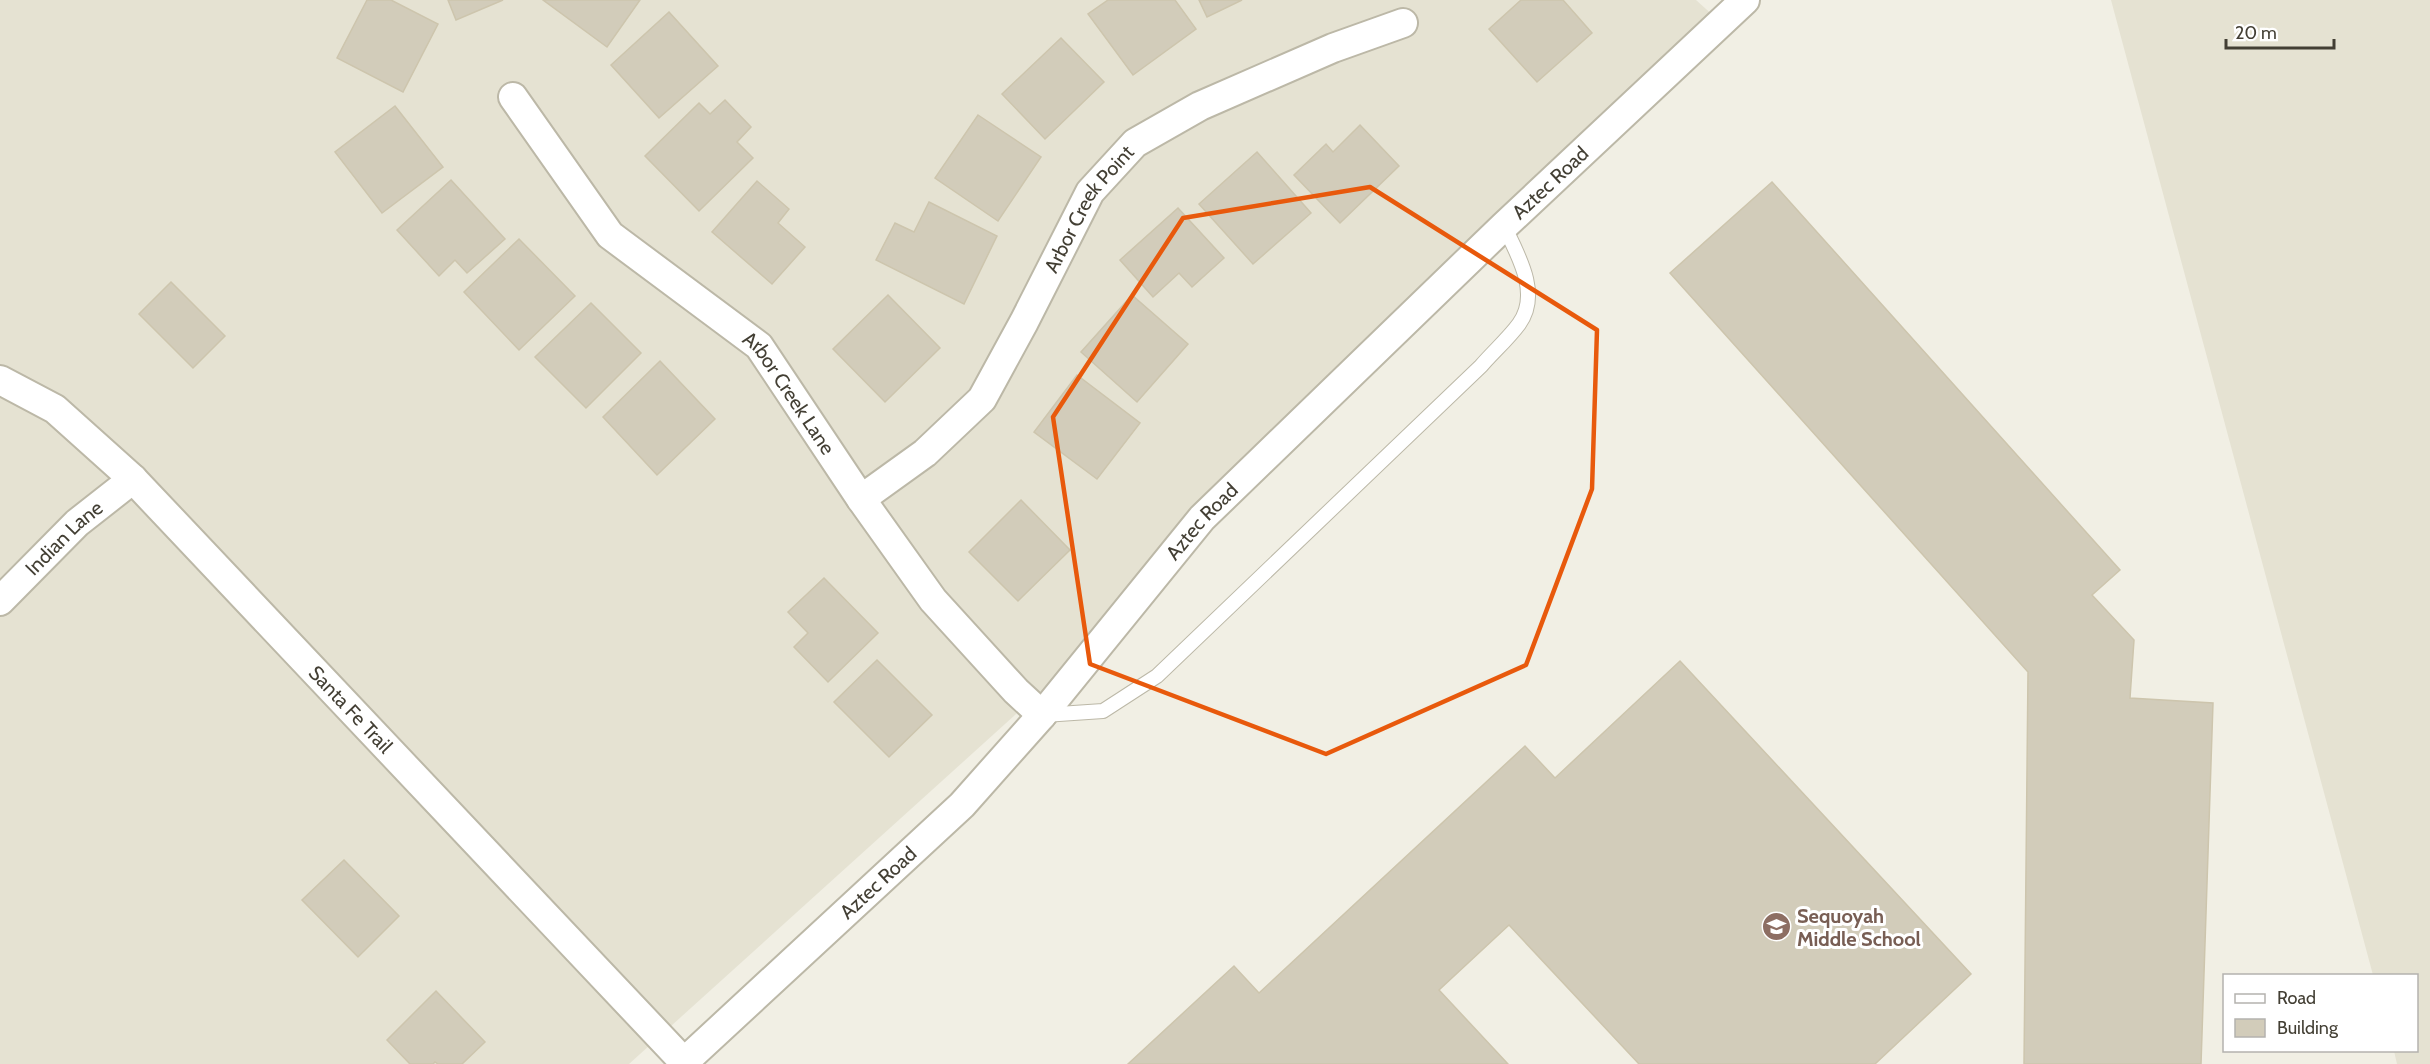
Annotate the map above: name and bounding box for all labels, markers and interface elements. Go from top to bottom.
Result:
scale bar [2226,12,2334,50]
text: 20 m [2235,22,2277,44]
street label: Arbor Creek Point [1039,140,1139,277]
street label: Aztec Road [1507,141,1593,224]
street label: Arbor Creek Lane [738,326,840,459]
street label: Aztec Road [1161,478,1243,565]
street label: Indian Lane [20,495,107,580]
street label: Santa Fe Trail [304,661,398,758]
street label: Aztec Road [835,841,921,924]
place label: Sequoyah Middle School [1797,904,1921,951]
school or university icon: Sequoyah Middle School [1760,911,1792,943]
legend [2223,974,2418,1052]
text: Road [2277,987,2316,1009]
text: Building [2277,1017,2339,1039]

